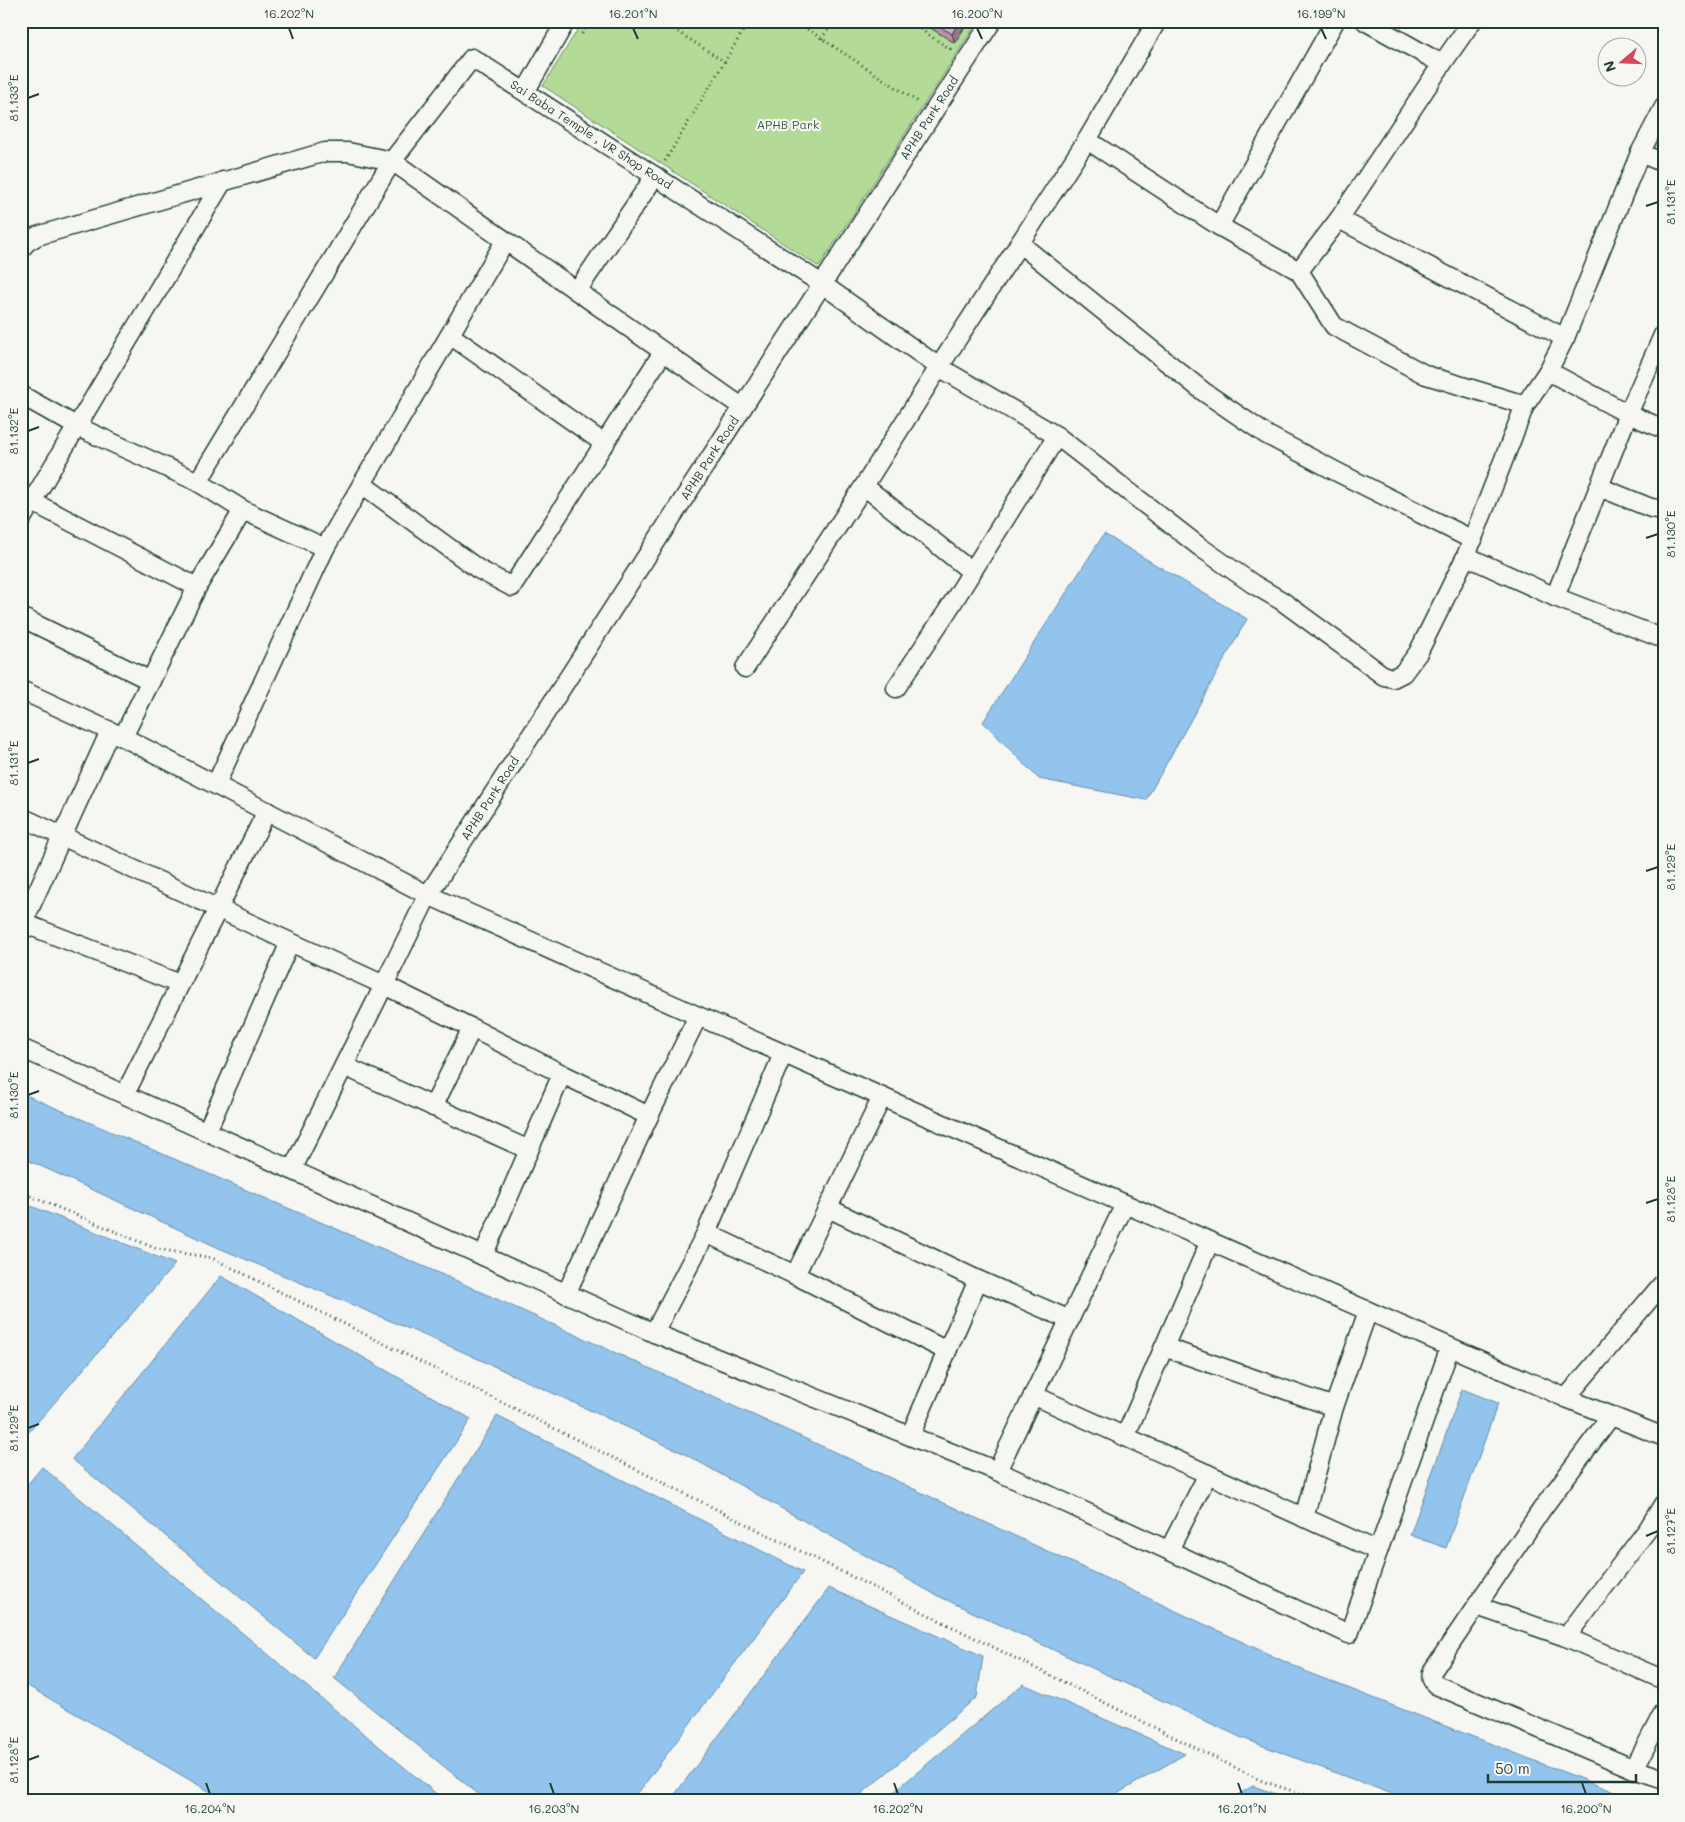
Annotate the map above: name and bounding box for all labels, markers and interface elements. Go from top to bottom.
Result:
text: 16.202°N [264,5,314,21]
text: 16.201°N [608,5,658,21]
text: 16.200°N [951,5,1003,21]
text: 16.199°N [1296,5,1346,21]
north arrow [1598,38,1648,88]
text: N [1599,58,1620,75]
street label: APHB Park Road [896,72,962,162]
text: 81.133°E [5,74,21,122]
street label: Sai Baba Temple , VR Shop Road [508,76,676,192]
park label: APHB Park [757,116,819,132]
text: 81.131°E [1662,179,1678,225]
text: 81.132°E [5,408,21,454]
street label: APHB Park Road [676,413,742,503]
text: 81.130°E [1662,510,1678,558]
text: 81.131°E [5,740,21,786]
street label: APHB Park Road [457,753,522,843]
text: 81.129°E [1662,843,1678,890]
text: 81.130°E [5,1071,21,1119]
text: 81.128°E [1662,1175,1678,1222]
text: 81.129°E [5,1404,21,1451]
text: 81.127°E [1662,1508,1678,1554]
text: 81.128°E [5,1736,21,1783]
scale bar [1488,1752,1635,1784]
text: 50 m [1495,1758,1530,1778]
text: 16.204°N [185,1800,235,1816]
text: 16.203°N [529,1800,579,1816]
text: 16.202°N [873,1800,923,1816]
text: 16.201°N [1217,1800,1267,1816]
text: 16.200°N [1560,1800,1612,1816]

